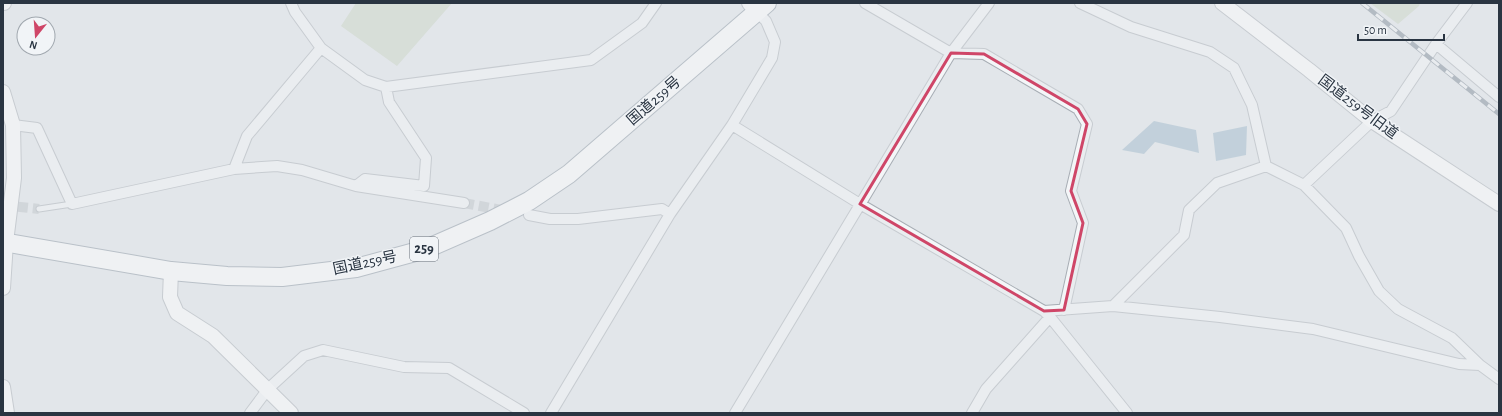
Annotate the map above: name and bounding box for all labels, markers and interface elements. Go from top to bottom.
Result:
north arrow [16,16,56,56]
scale bar [1358,16,1444,42]
text: 50 m [1364,24,1387,36]
text: N [28,39,38,51]
street label: 国道259号旧道 [1315,72,1401,142]
street label: 国道259号 [624,73,684,128]
road number: 259 [410,237,438,261]
street label: 国道259号 [331,248,398,277]

